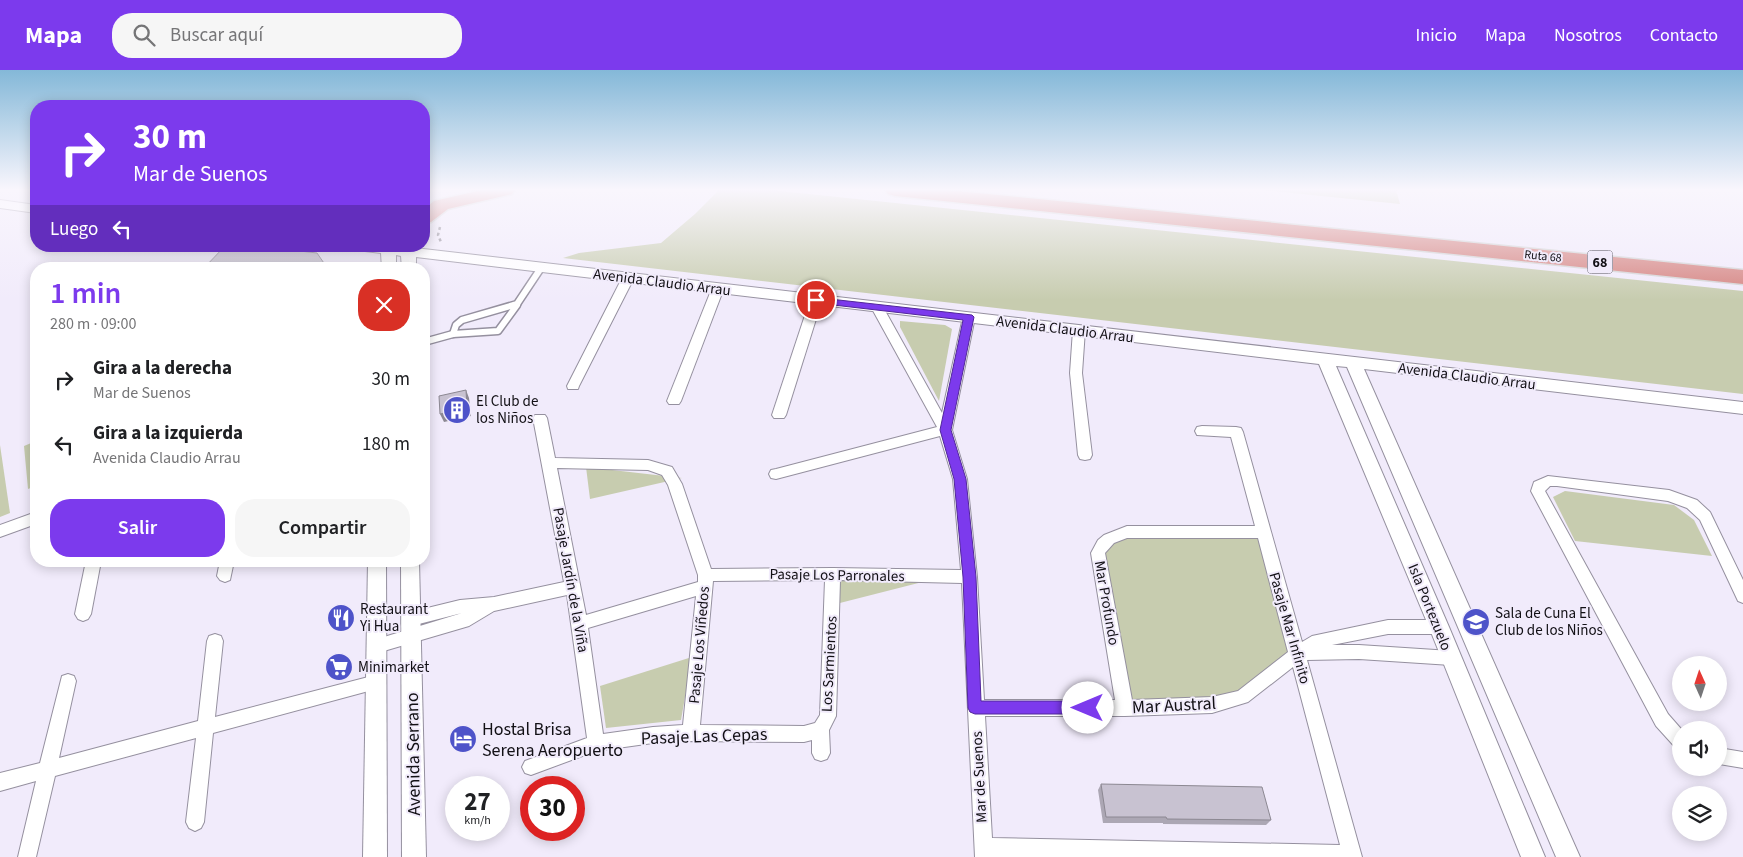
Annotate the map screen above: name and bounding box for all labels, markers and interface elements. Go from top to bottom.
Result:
search box [112,13,462,58]
text: Mapa [25,18,82,53]
icon: search [130,21,158,49]
text: Buscar aquí [170,22,263,49]
text: Inicio [1416,23,1457,48]
text: Mapa [1485,23,1526,48]
text: Nosotros [1554,23,1622,48]
text: Contacto [1650,23,1718,48]
text: 30 m [133,112,207,162]
icon: right [50,120,115,185]
text: Mar de Suenos [133,158,267,190]
icon: left [108,215,136,243]
text: Luego [50,216,98,243]
street label: Ruta 68 [1523,246,1563,267]
road number: 68 [1588,250,1612,273]
street label: Avenida Claudio Arrau [592,264,732,301]
text: 1 min [50,272,121,315]
button: close [358,279,410,331]
pin [795,279,837,321]
icon: arrive [802,286,830,314]
street label: Avenida Claudio Arrau [995,311,1135,348]
text: 280 m · 09:00 [50,313,137,335]
text: Gira a la derecha [93,355,232,382]
street label: Avenida Claudio Arrau [1397,358,1537,395]
icon: right [50,366,78,394]
text: 30 m [372,366,410,393]
text: Mar de Suenos [93,382,191,404]
place label: El Club de los Niños [476,391,538,429]
building icon: El Club de los Niños [442,395,472,425]
text: Gira a la izquierda [93,420,243,447]
icon: left [50,431,78,459]
text: 180 m [362,431,410,458]
text: Avenida Claudio Arrau [93,447,241,469]
button: Salir [50,499,225,557]
button: Compartir [235,499,410,557]
street label: Pasaje Jardín de la Viña [547,506,594,654]
street label: Mar Profundo [1089,559,1124,647]
street label: Isla Portezuelo [1403,561,1457,654]
street label: Pasaje Los Parronales [769,564,905,587]
street label: Pasaje Mar Infinito [1264,570,1315,686]
street label: Pasaje Los Viñedos [684,586,715,705]
place label: Restaurant Yi Hua [359,599,428,637]
restaurant icon: Restaurant Yi Hua [326,603,356,633]
place label: Sala de Cuna El Club de los Niños [1495,603,1603,641]
school or university icon: Sala de Cuna El Club de los Niños [1461,607,1491,637]
street label: Los Sarmientos [816,615,843,713]
supermarket icon: Minimarket [324,652,354,682]
north arrow [1672,656,1728,711]
map controls [1672,656,1727,841]
place label: Minimarket [358,657,429,678]
position arrow [1061,681,1113,733]
street label: Mar Austral [1131,691,1217,720]
street label: Avenida Serrano [400,692,427,816]
place label: Hostal Brisa Serena Aeropuerto [482,717,623,763]
button: sound [1672,721,1727,776]
street label: Pasaje Las Cepas [640,722,768,751]
hotel icon: Hostal Brisa Serena Aeropuerto [448,724,478,754]
street label: Mar de Suenos [967,731,992,823]
speed limit sign: 30 [520,776,585,841]
text: 27 [464,784,491,820]
button: layers [1672,786,1727,841]
text: km/h [464,812,491,829]

